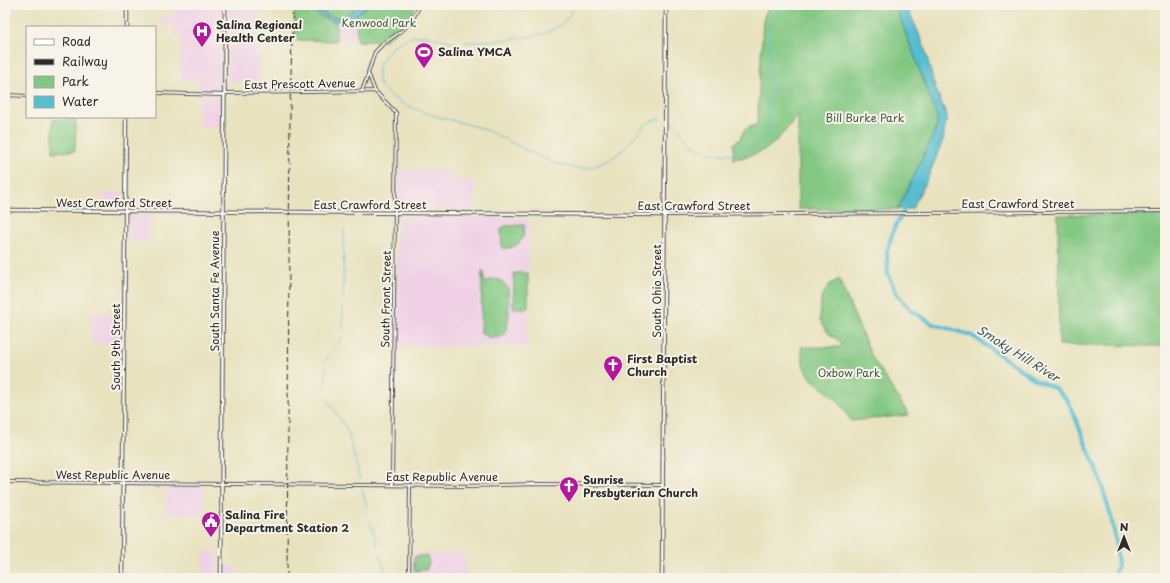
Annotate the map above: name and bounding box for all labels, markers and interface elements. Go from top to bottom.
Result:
park label: Kenwood Park [342,14,417,31]
place label: Salina Regional Health Center [216,16,302,46]
hospital icon: Salina Regional Health Center [191,20,213,48]
legend [26,26,156,118]
text: Road [62,32,91,50]
sports icon: Salina YMCA [413,41,435,69]
place label: Salina YMCA [438,43,512,60]
text: Railway [62,52,108,70]
text: Park [62,72,89,90]
street label: East Prescott Avenue [244,74,356,93]
text: Water [62,92,99,110]
park label: Bill Burke Park [825,109,905,126]
street label: West Crawford Street [56,194,172,211]
street label: East Crawford Street [962,195,1075,212]
street label: East Crawford Street [314,196,427,213]
street label: East Crawford Street [638,197,751,214]
street label: South Santa Fe Avenue [206,230,223,352]
street label: South Ohio Street [648,244,665,338]
street label: South Front Street [376,250,395,348]
street label: South 9th Street [107,303,124,390]
water label: Smoky Hill River [974,320,1065,387]
place label: First Baptist Church [627,350,697,380]
church icon: First Baptist Church [602,354,624,382]
park label: Oxbow Park [818,364,880,381]
street label: West Republic Avenue [56,466,170,483]
street label: East Republic Avenue [386,468,498,485]
place label: Sunrise Presbyterian Church [583,471,698,501]
church icon: Sunrise Presbyterian Church [558,475,580,503]
place label: Salina Fire Department Station 2 [225,506,349,536]
public building icon: Salina Fire Department Station 2 [200,510,222,538]
north arrow [1104,517,1144,557]
text: N [1120,518,1129,535]

